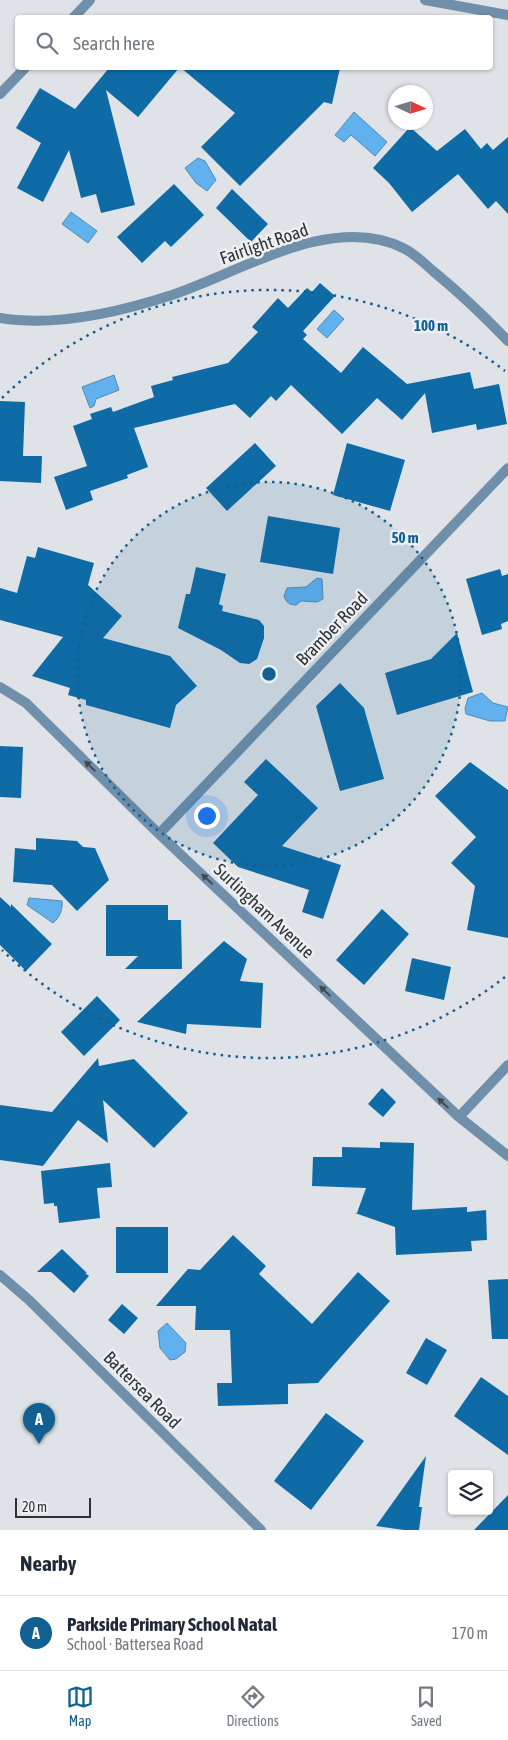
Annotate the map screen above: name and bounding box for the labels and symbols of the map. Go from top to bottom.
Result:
north arrow [388,85,433,130]
street label: Fairlight Road [217,219,311,268]
text: 100 m [414,317,448,334]
text: 50 m [392,529,419,546]
street label: Bramber Road [292,588,372,670]
centre of rings [260,665,278,683]
one-way arrow [85,760,97,772]
your location [194,803,220,829]
street label: Surlingham Avenue [210,859,319,962]
one-way arrow [201,873,213,885]
one-way arrow [319,985,331,997]
one-way arrow [438,1097,450,1109]
street label: Battersea Road [99,1347,185,1433]
pin: A [23,1403,55,1444]
scale bar [15,1495,91,1518]

